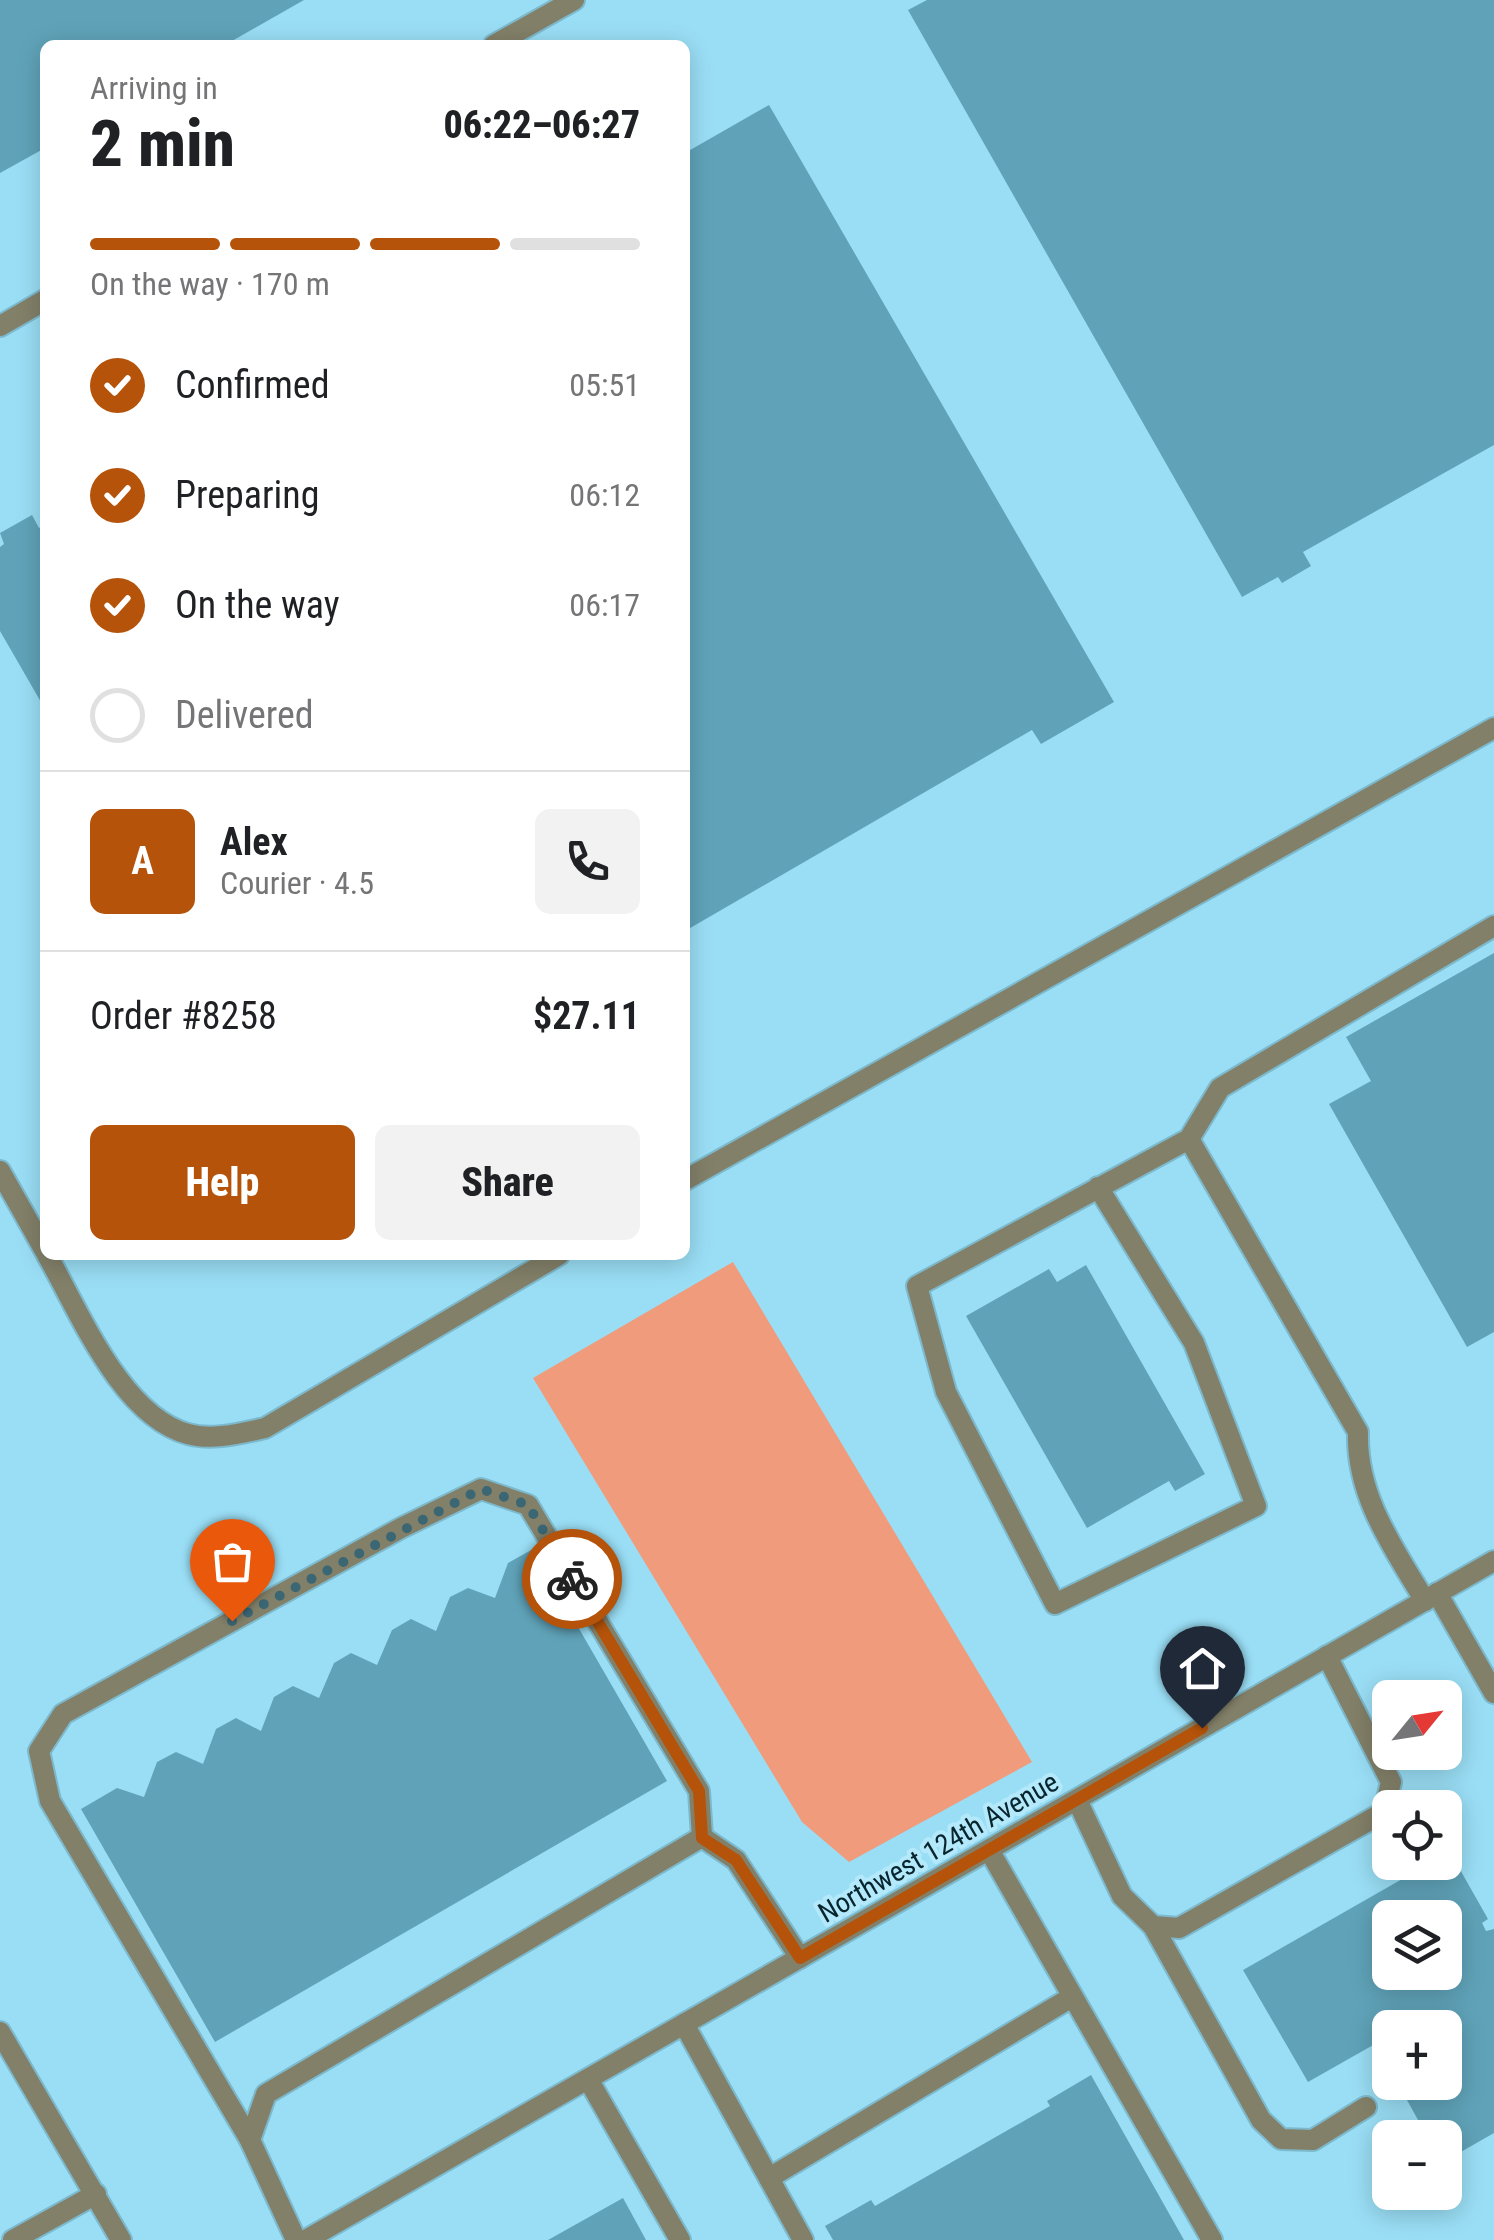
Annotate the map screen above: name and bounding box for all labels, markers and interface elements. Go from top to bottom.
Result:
text: Arriving in [90,69,218,107]
text: 06:22–06:27 [443,103,640,147]
text: 2 min [90,106,235,182]
text: On the way · 170 m [90,265,330,303]
icon: check [90,358,145,413]
text: Confirmed [175,363,330,407]
text: 05:51 [569,366,640,404]
icon: check [90,468,145,523]
text: Preparing [175,473,320,517]
text: 06:12 [569,476,640,514]
icon: check [90,578,145,633]
text: On the way [175,583,340,627]
text: 06:17 [569,586,640,624]
text: Delivered [175,693,314,737]
button: phone [535,809,640,914]
text: Alex [220,820,288,864]
text: A [131,839,154,883]
text: Courier · 4.5 [220,864,374,902]
text: Order #8258 [90,994,277,1038]
text: $27.11 [533,994,640,1038]
button: Help [90,1125,355,1240]
button: Share [375,1125,640,1240]
pin [190,1519,275,1622]
courier [522,1529,622,1629]
icon: bag [205,1534,260,1589]
icon: bike [545,1552,600,1607]
pin [1160,1626,1245,1729]
icon: home [1175,1641,1230,1696]
north arrow [1372,1680,1462,1770]
map controls [1372,1680,1462,2210]
street label: Northwest 124th Avenue [812,1765,1064,1930]
button: locate [1372,1790,1462,1880]
button: layers [1372,1900,1462,1990]
button: + [1372,2010,1462,2100]
button: − [1372,2120,1462,2210]

